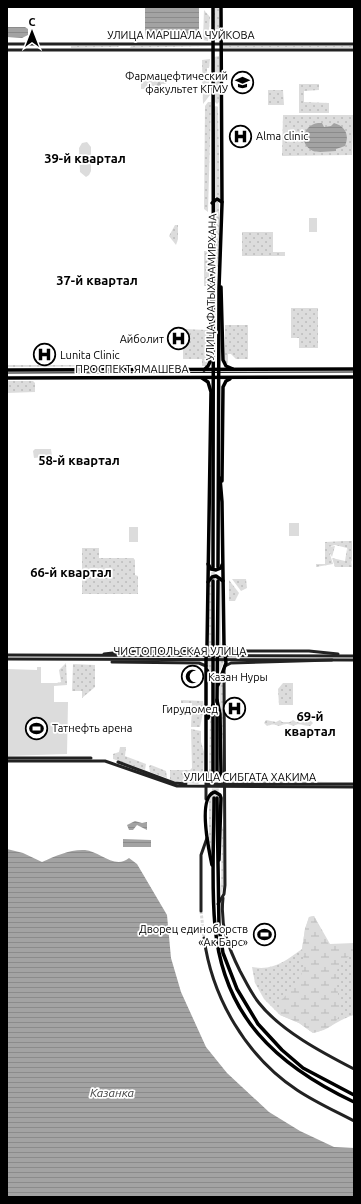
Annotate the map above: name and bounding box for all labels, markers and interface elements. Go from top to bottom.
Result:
north arrow [12,12,52,52]
text: С [28,16,36,28]
street label: УЛИЦА МАРШАЛА ЧУЙКОВА [107,29,256,41]
school or university icon: Фармацефтический факультет КГМУ [230,69,256,95]
place label: Фармацефтический факультет КГМУ [125,70,229,95]
hospital icon: Alma clinic [227,123,253,149]
place label: Alma clinic [256,130,308,142]
district label: 39-й квартал [44,151,126,165]
street label: УЛИЦА ФАТЫХА АМИРХАНА [204,213,218,361]
district label: 37-й квартал [56,273,138,287]
hospital icon: Айболит [166,326,192,352]
place label: Айболит [120,333,164,345]
hospital icon: Lunita Clinic [32,342,58,368]
place label: Lunita Clinic [60,349,120,361]
street label: ПРОСПЕКТ ЯМАШЕВА [75,363,189,375]
district label: 58-й квартал [38,453,120,467]
district label: 66-й квартал [30,565,112,579]
street label: ЧИСТОПОЛЬСКАЯ УЛИЦА [114,645,247,657]
mosque icon: Казан Нуры [180,664,206,690]
place label: Казан Нуры [208,671,268,683]
hospital icon: Гирудомед [221,696,247,722]
place label: Гирудомед [162,703,219,715]
district label: 69-й квартал [284,709,336,738]
sports icon: Татнефть арена [24,715,50,741]
place label: Татнефть арена [52,722,132,734]
street label: УЛИЦА СИБГАТА ХАКИМА [184,771,317,783]
sports icon: Дворец единоборств «Ак Барс» [251,922,277,948]
place label: Дворец единоборств «Ак Барс» [139,923,248,948]
water label: Казанка [90,1086,135,1099]

